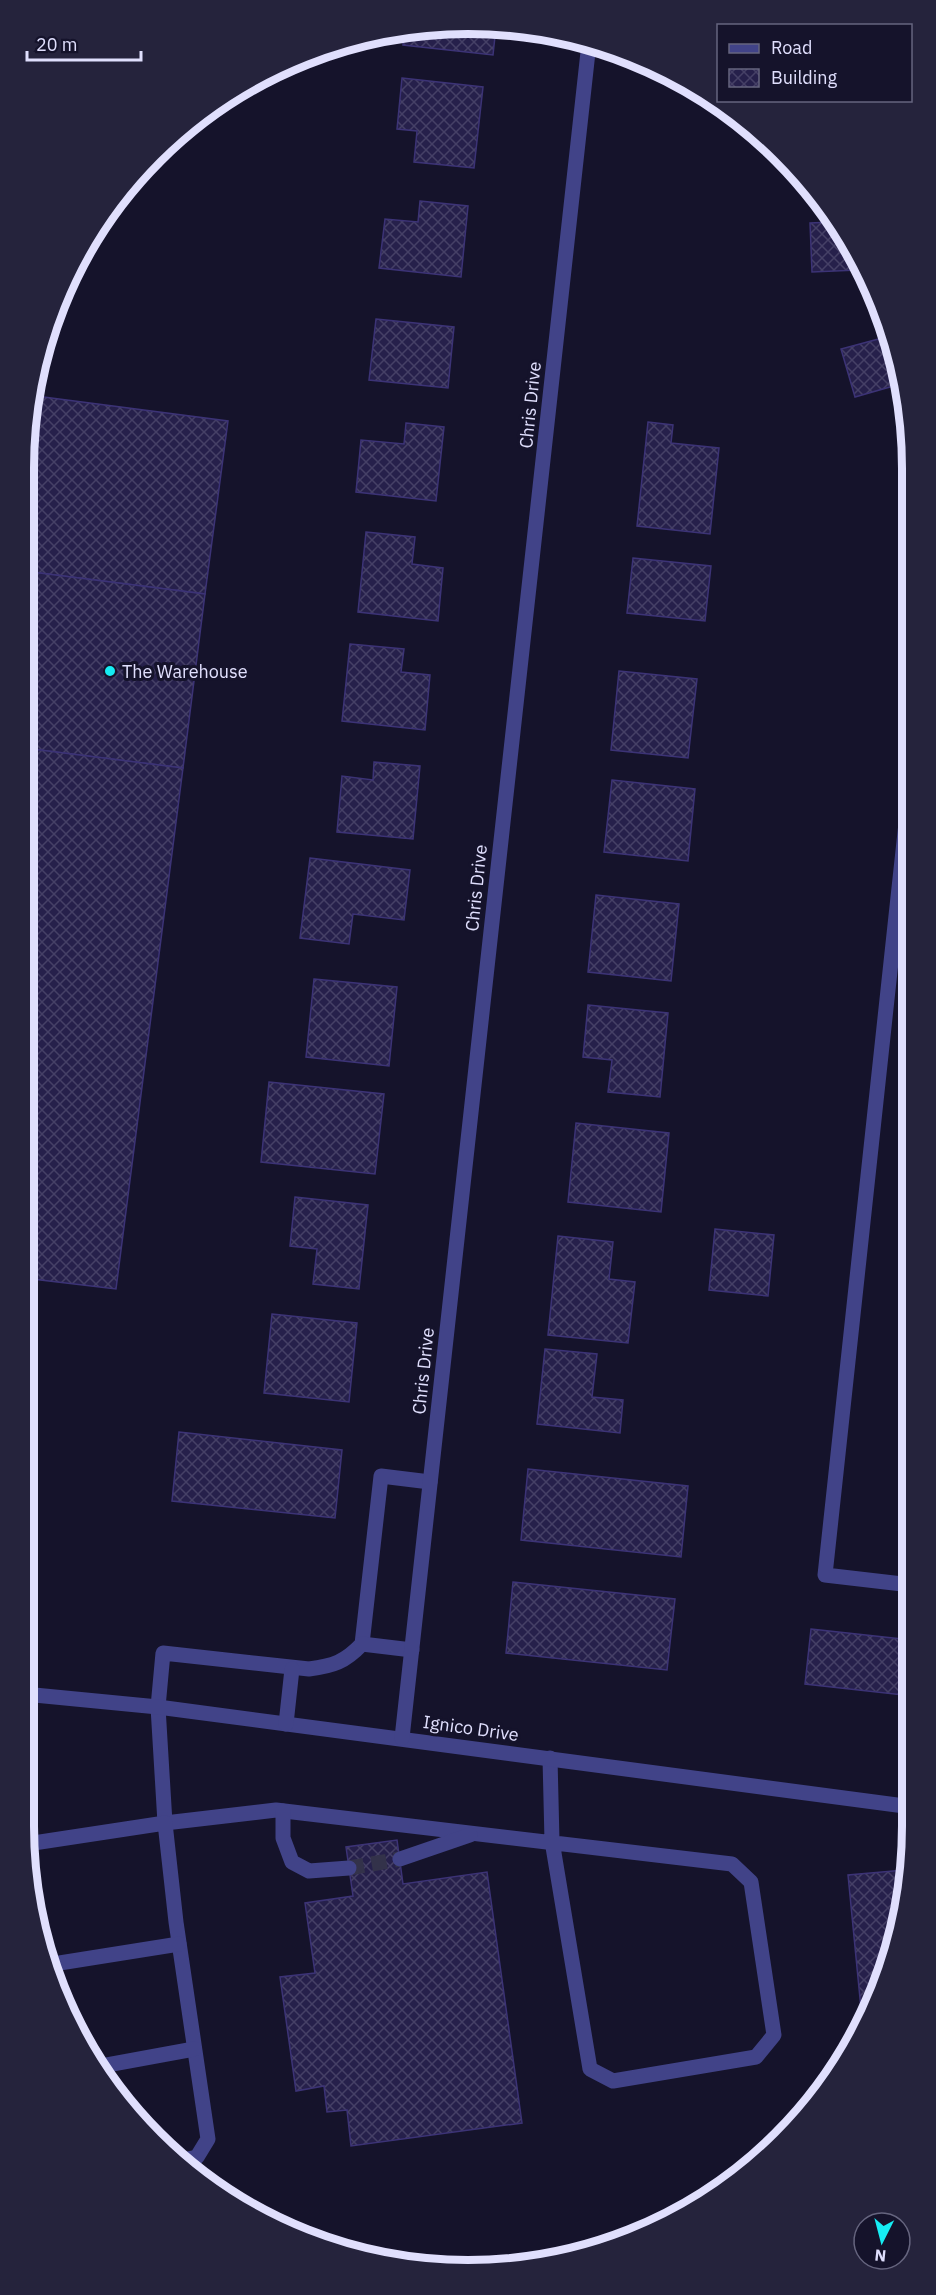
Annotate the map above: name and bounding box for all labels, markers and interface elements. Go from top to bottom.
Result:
scale bar [27,24,141,62]
legend [717,24,912,102]
text: 20 m [36,33,78,56]
text: Road [771,36,812,59]
text: Building [771,66,838,89]
street label: Chris Drive [514,360,546,450]
place label: The Warehouse [122,660,248,683]
marker: The Warehouse [103,664,117,678]
street label: Chris Drive [460,843,492,933]
street label: Chris Drive [407,1326,439,1416]
street label: Ignico Drive [422,1710,520,1746]
north arrow [852,2211,912,2271]
text: N [874,2245,887,2266]

